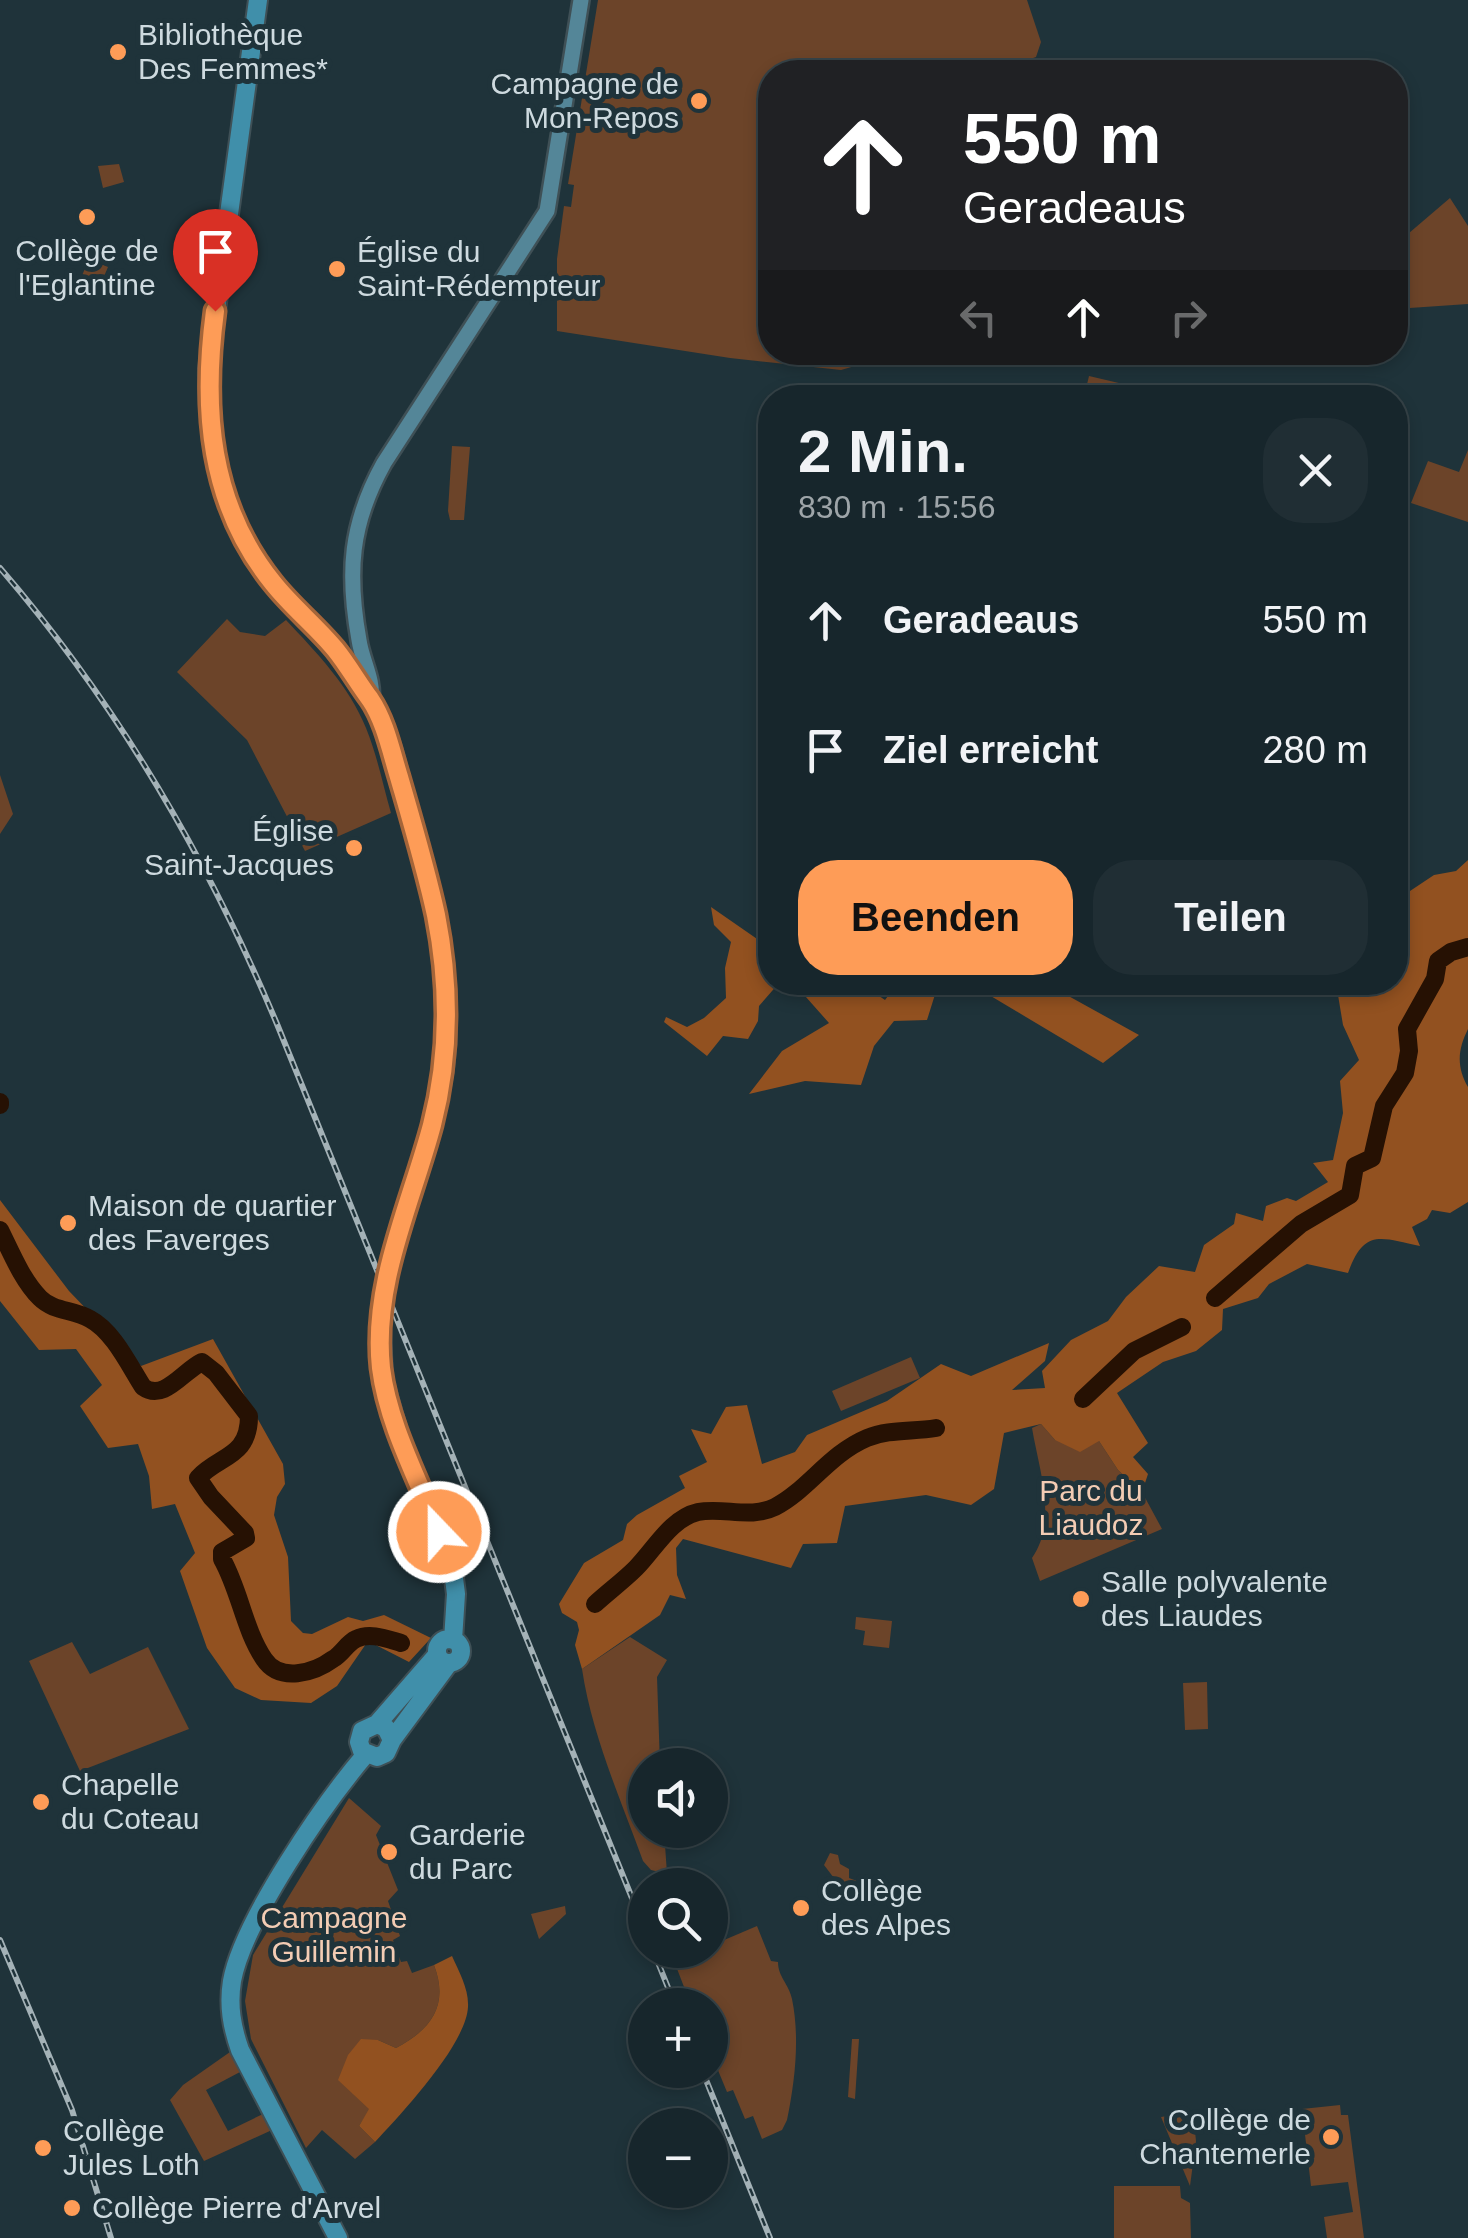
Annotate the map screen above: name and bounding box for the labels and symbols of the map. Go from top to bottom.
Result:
place label: Bibliothèque Des Femmes* [138,18,328,85]
marker: Bibliothèque Des Femmes* [107,41,129,63]
place label: Campagne de Mon-Repos [491,67,679,134]
marker: Campagne de Mon-Repos [688,90,710,112]
marker: Collège de l'Eglantine [76,206,98,228]
pin [173,209,258,312]
place label: Collège de l'Eglantine [15,234,159,301]
place label: Église du Saint-Rédempteur [357,235,600,302]
marker: Église du Saint-Rédempteur [326,258,348,280]
place label: Église Saint-Jacques [144,814,334,881]
marker: Église Saint-Jacques [343,837,365,859]
place label: Maison de quartier des Faverges [88,1189,336,1256]
marker: Maison de quartier des Faverges [57,1212,79,1234]
park label: Parc du Liaudoz [1038,1474,1144,1541]
position arrow [387,1480,491,1584]
place label: Salle polyvalente des Liaudes [1101,1565,1328,1632]
marker: Salle polyvalente des Liaudes [1070,1588,1092,1610]
place label: Chapelle du Coteau [61,1768,199,1835]
marker: Chapelle du Coteau [30,1791,52,1813]
place label: Garderie du Parc [409,1818,526,1885]
marker: Garderie du Parc [378,1841,400,1863]
place label: Collège des Alpes [821,1874,951,1941]
marker: Collège des Alpes [790,1897,812,1919]
park label: Campagne Guillemin [261,1901,407,1968]
place label: Collège de Chantemerle [1139,2103,1311,2170]
place label: Collège Jules Loth [63,2114,200,2181]
marker: Collège de Chantemerle [1320,2126,1342,2148]
marker: Collège Jules Loth [32,2137,54,2159]
place label: Collège Pierre d'Arvel [92,2191,381,2224]
marker: Collège Pierre d'Arvel [61,2197,83,2219]

